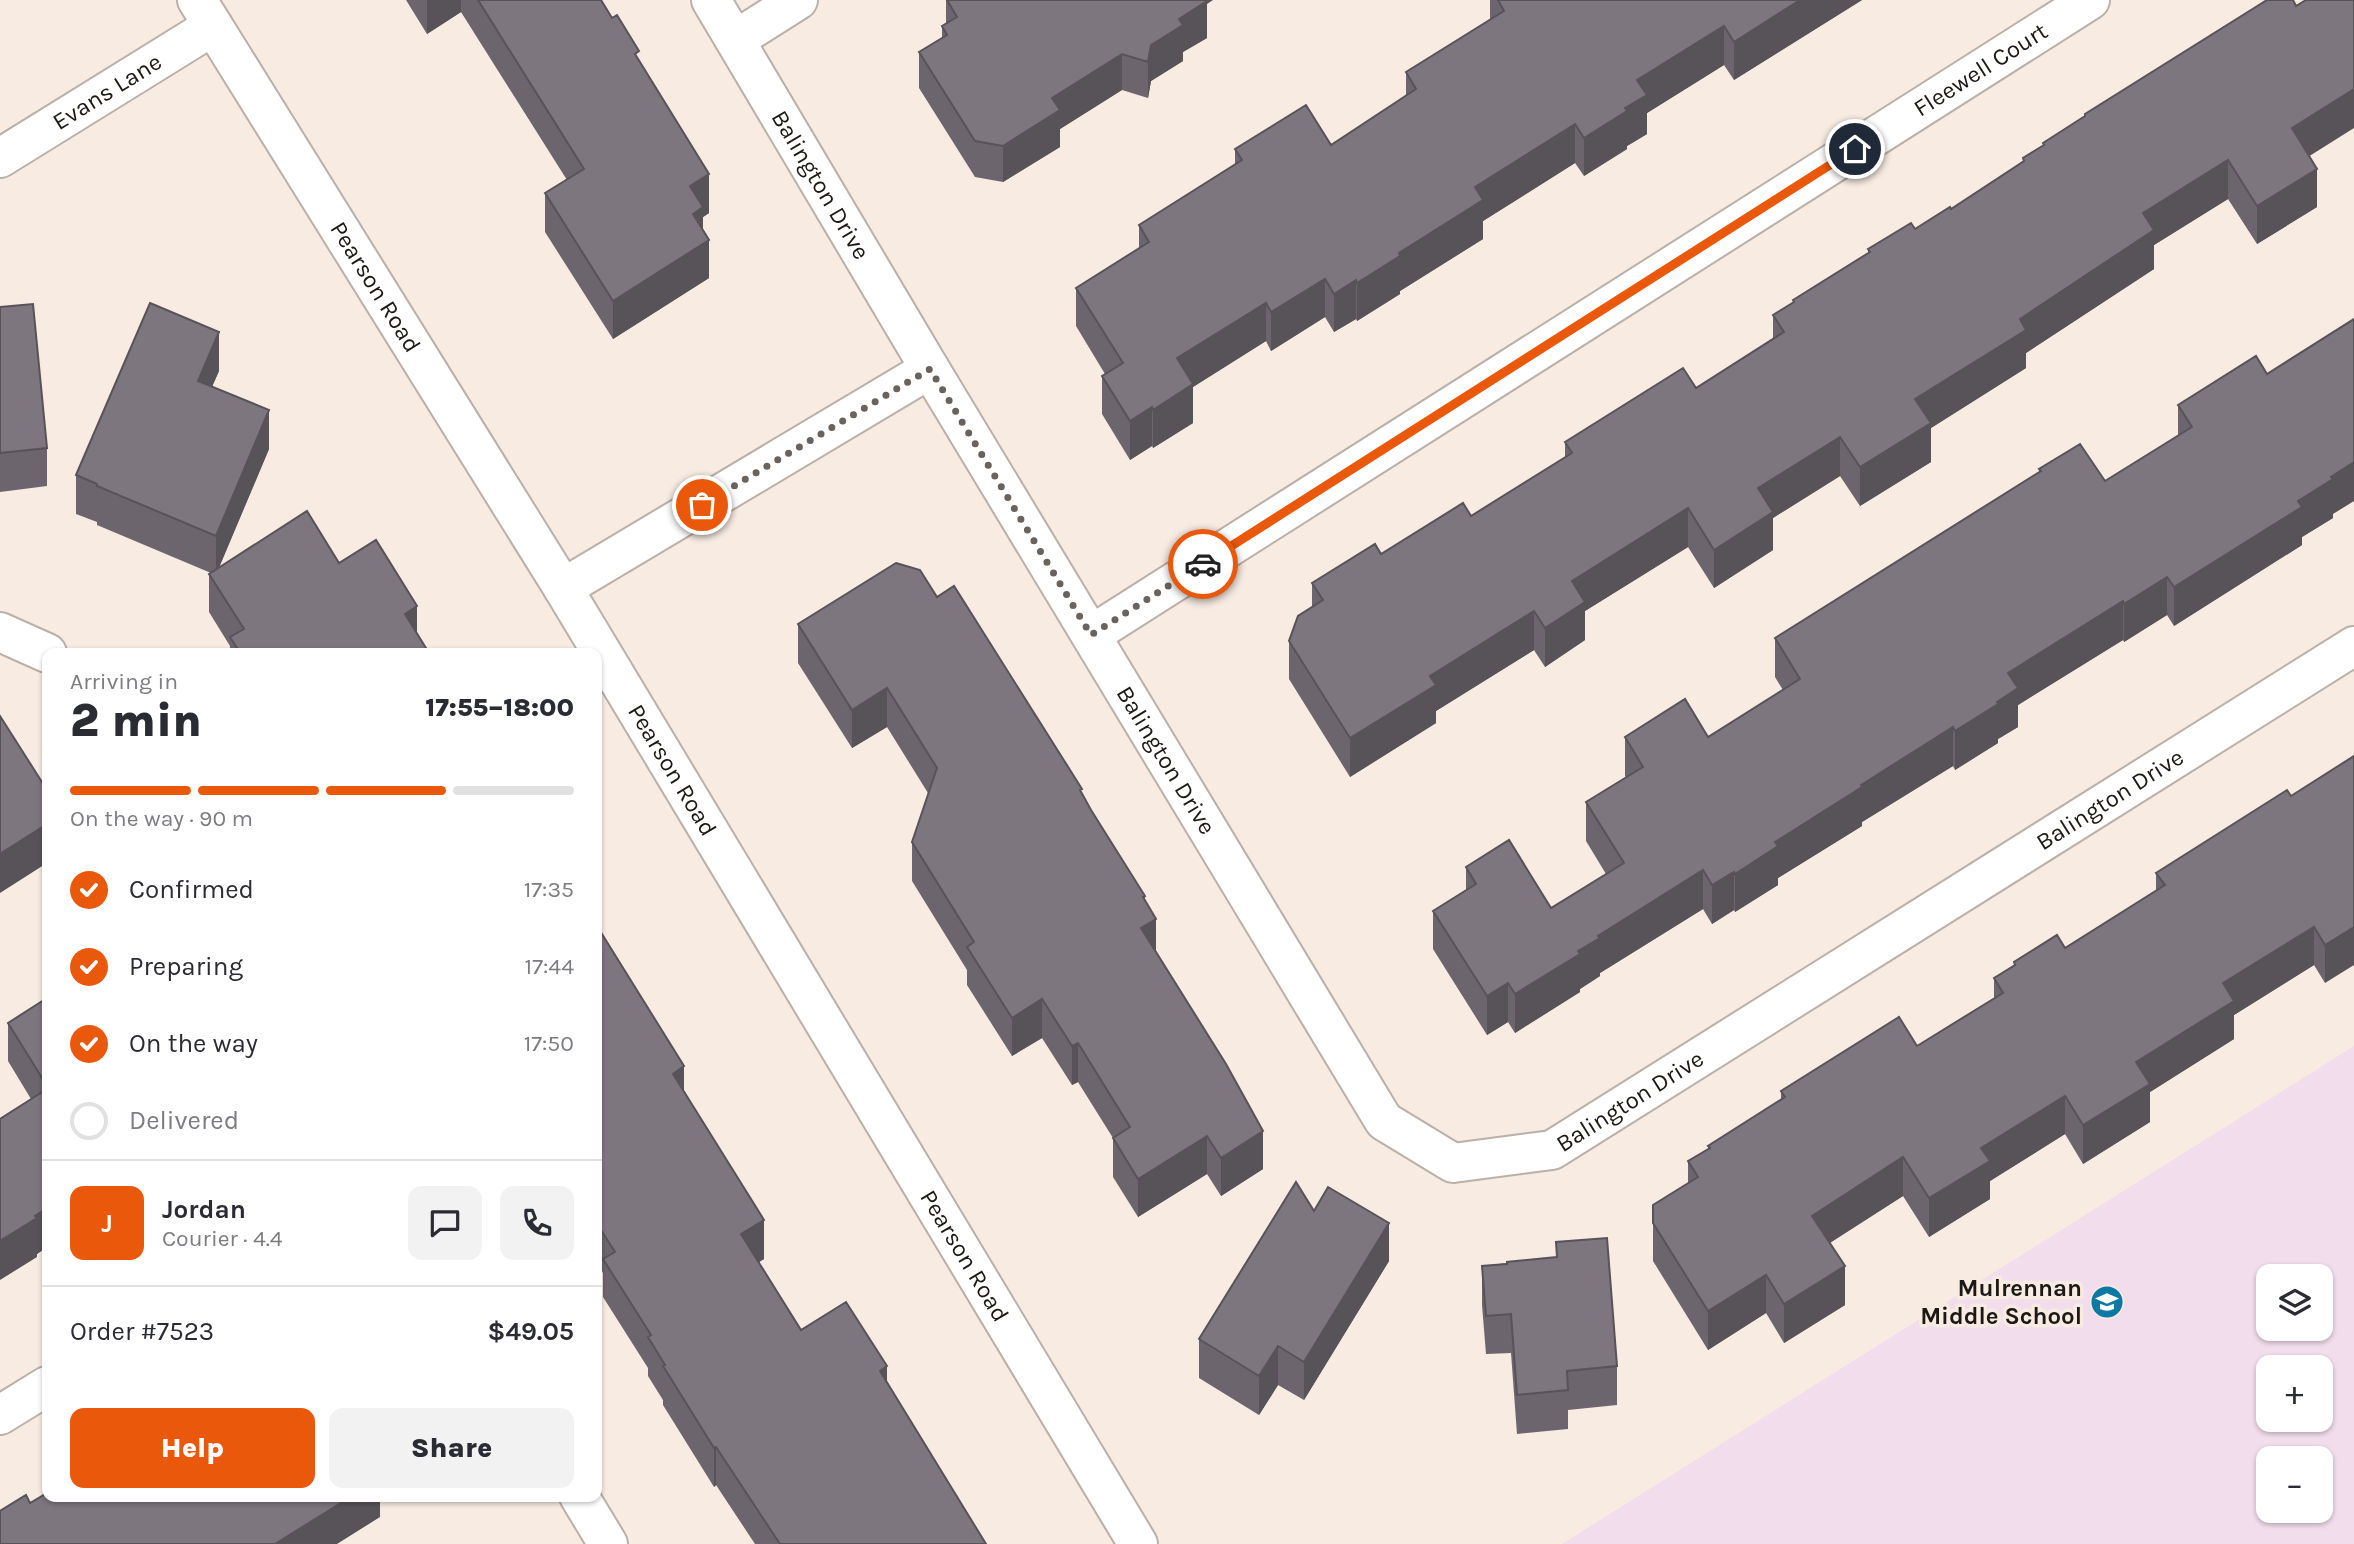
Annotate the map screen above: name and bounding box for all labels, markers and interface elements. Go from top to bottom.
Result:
street label: Fleewell Court [1908,17,2053,122]
street label: Evans Lane [48,47,167,136]
street label: Balington Drive [766,105,876,264]
pin [1825,119,1885,179]
icon: home [1836,130,1874,168]
street label: Pearson Road [324,216,427,357]
pin [672,475,732,535]
icon: bag [683,486,721,524]
courier [1168,529,1238,599]
icon: car [1184,545,1222,583]
text: Arriving in [70,668,178,695]
street label: Balington Drive [1111,681,1222,840]
text: 17:55–18:00 [425,692,574,723]
text: 2 min [70,694,202,748]
street label: Pearson Road [622,699,723,841]
street label: Balington Drive [2031,743,2189,856]
text: On the way · 90 m [70,805,253,832]
icon: check [70,871,108,909]
text: Confirmed [129,874,254,905]
text: 17:35 [524,876,574,903]
icon: check [70,948,108,986]
text: Preparing [129,951,243,982]
text: 17:44 [525,953,574,980]
icon: check [70,1025,108,1063]
text: On the way [129,1028,258,1059]
text: 17:50 [524,1030,574,1057]
street label: Balington Drive [1551,1044,1709,1158]
text: Delivered [129,1105,239,1136]
street label: Pearson Road [914,1185,1015,1327]
button: chat [408,1186,482,1260]
button: phone [500,1186,574,1260]
text: Jordan [162,1194,246,1225]
text: J [101,1208,113,1239]
text: Courier · 4.4 [162,1225,283,1252]
map controls [2256,1264,2333,1523]
button: layers [2256,1264,2333,1341]
place label: Mulrennan Middle School [1920,1274,2082,1330]
school or university icon: Mulrennan Middle School [2088,1283,2126,1321]
text: Order #7523 [70,1316,214,1347]
text: $49.05 [488,1316,574,1347]
button: + [2256,1355,2333,1432]
button: Help [70,1408,315,1488]
button: Share [329,1408,574,1488]
button: − [2256,1446,2333,1523]

